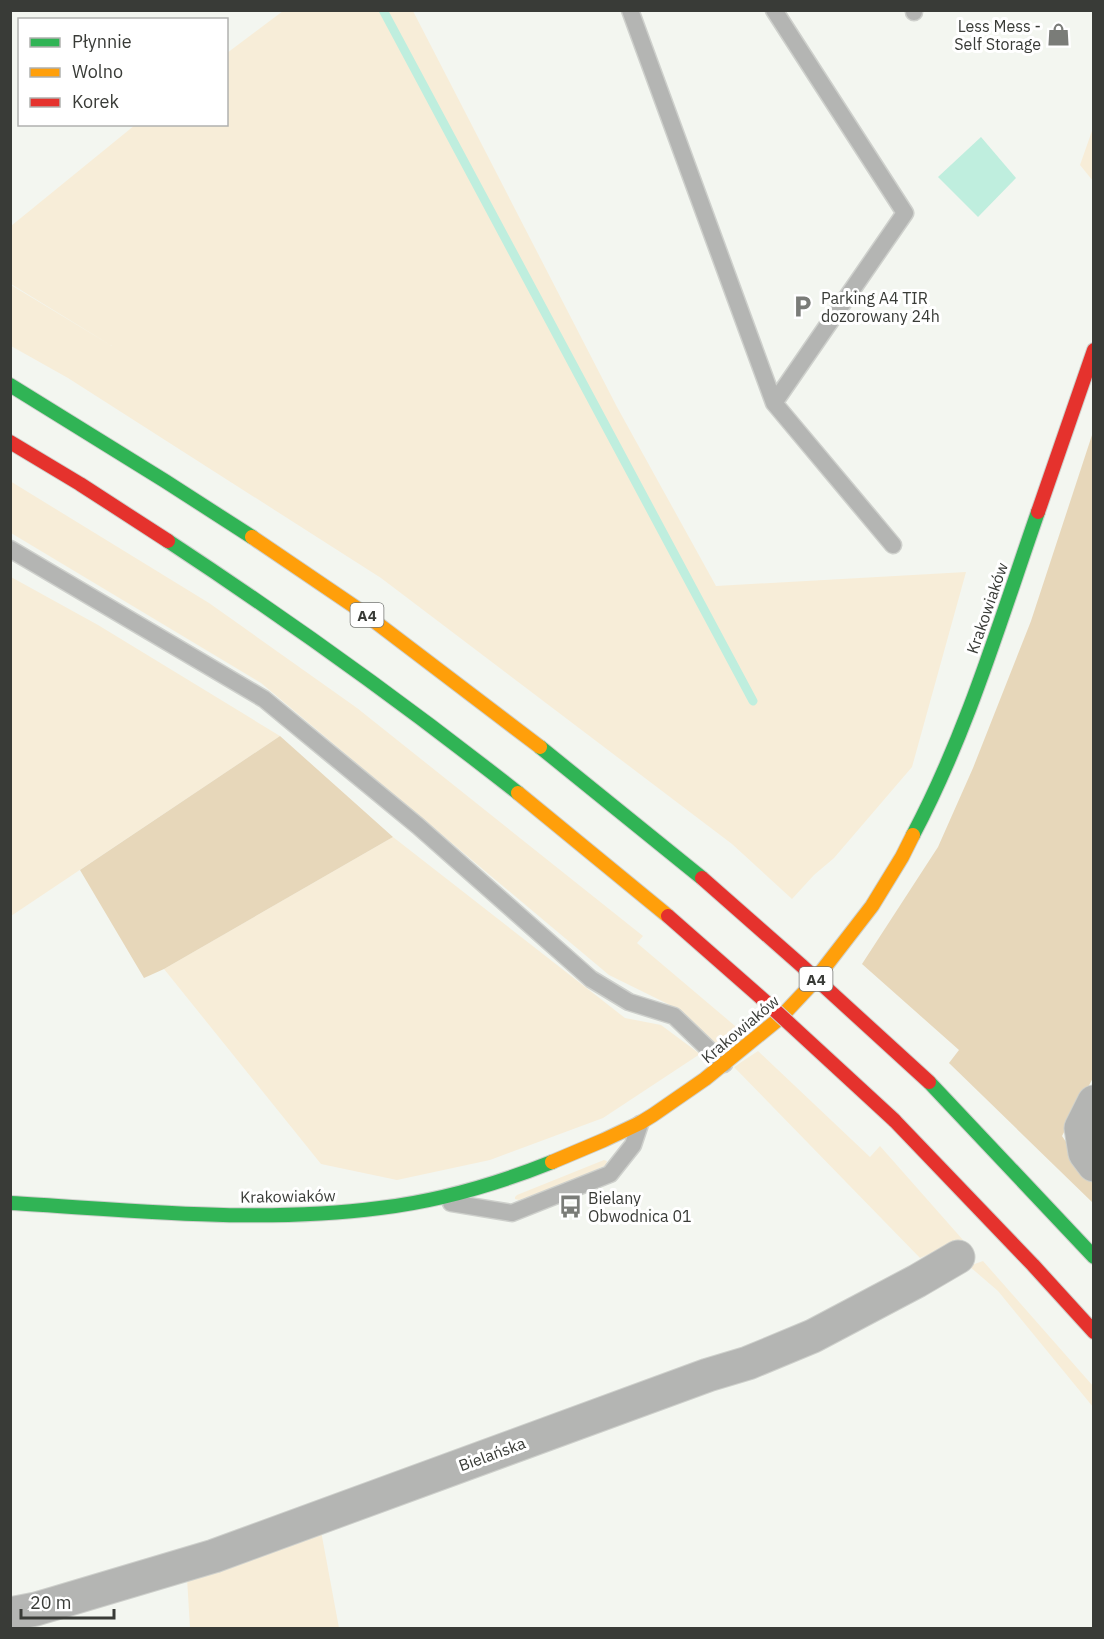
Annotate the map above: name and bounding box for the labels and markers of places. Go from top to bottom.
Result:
place label: Less Mess - Self Storage [954,16,1041,54]
shop icon: Less Mess - Self Storage [1046,22,1072,48]
place label: Parking A4 TIR dozorowany 24h [821,288,940,326]
parking icon: Parking A4 TIR dozorowany 24h [790,294,816,320]
place label: Bielany Obwodnica 01 [588,1188,692,1226]
bus stop icon: Bielany Obwodnica 01 [557,1194,583,1220]

